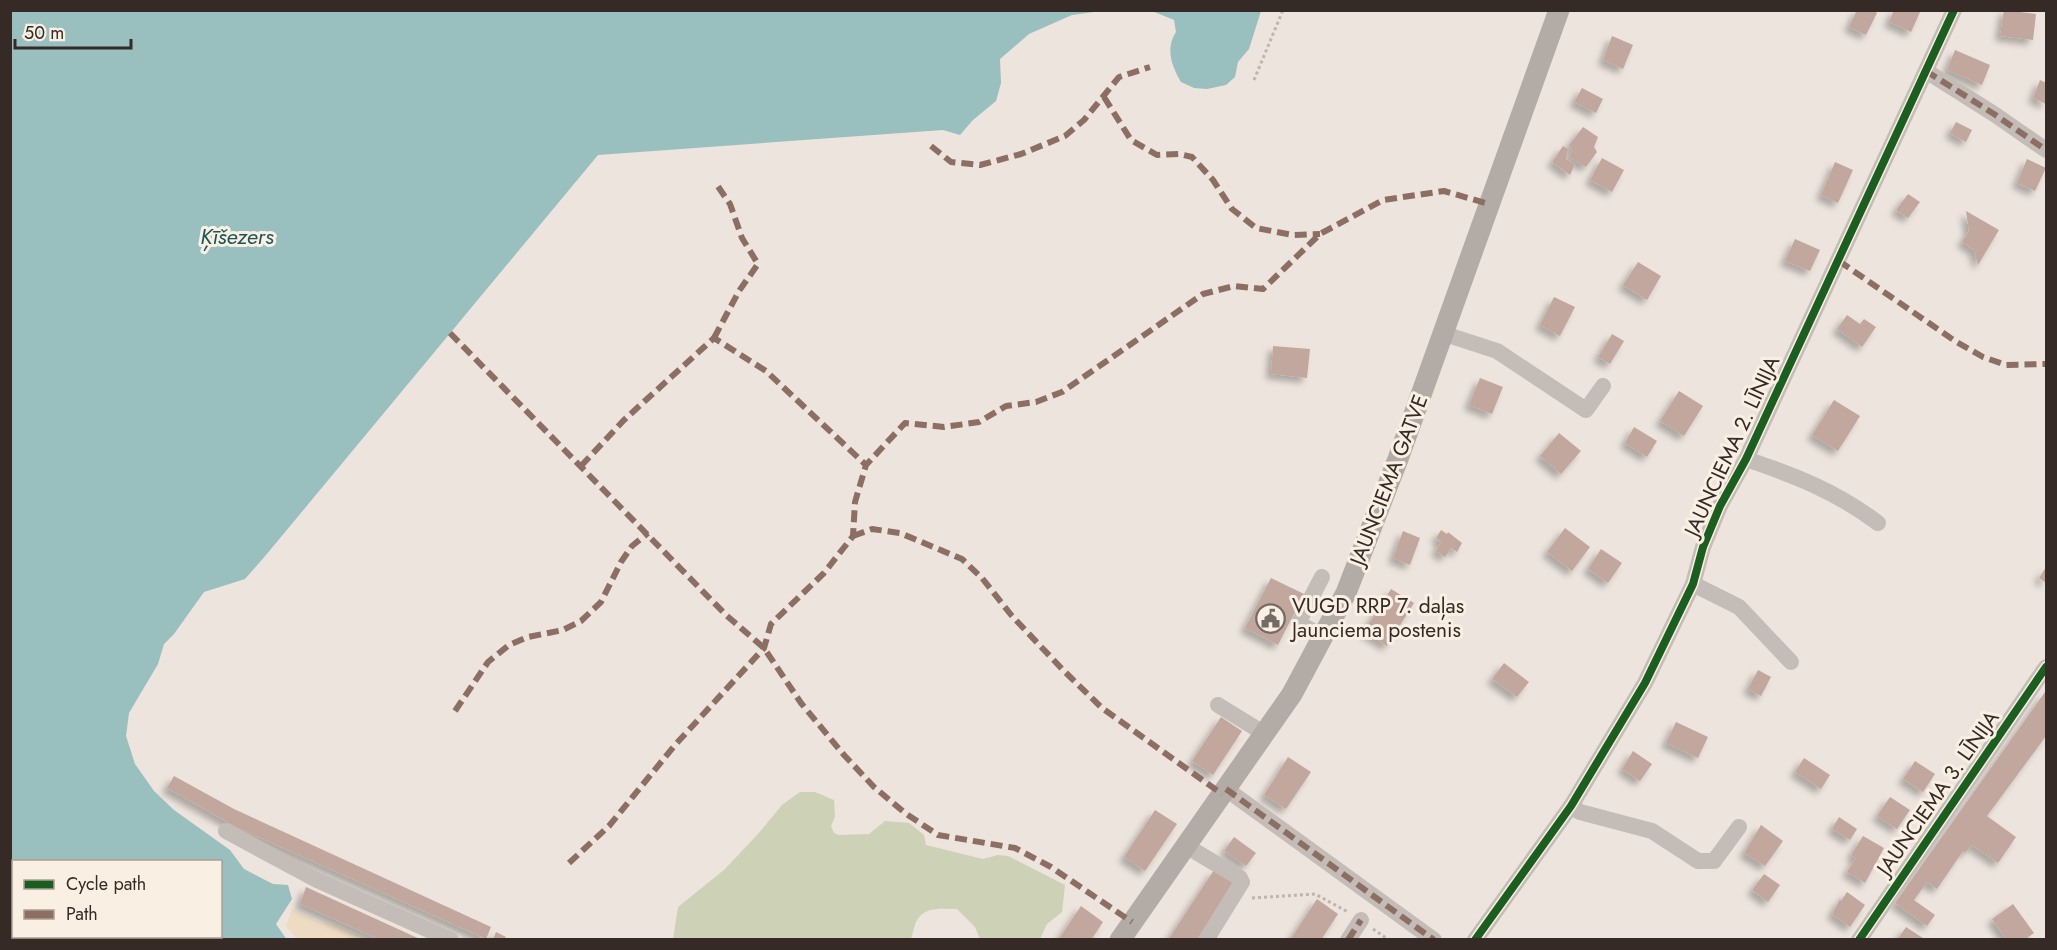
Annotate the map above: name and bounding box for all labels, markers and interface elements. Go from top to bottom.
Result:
scale bar [15,12,130,50]
text: 50 m [24,20,64,46]
water label: Ķīšezers [200,220,274,252]
street label: JAUNCIEMA 2. LĪNIJA [1676,351,1787,544]
street label: JAUNCIEMA GATVE [1342,390,1435,572]
place label: VUGD RRP 7. daļas Jaunciema postenis [1289,591,1464,645]
public building icon: VUGD RRP 7. daļas Jaunciema postenis [1255,602,1287,634]
street label: JAUNCIEMA 3. LĪNIJA [1868,704,2006,884]
legend [12,860,222,938]
text: Cycle path [66,871,146,897]
text: Path [66,901,98,927]

